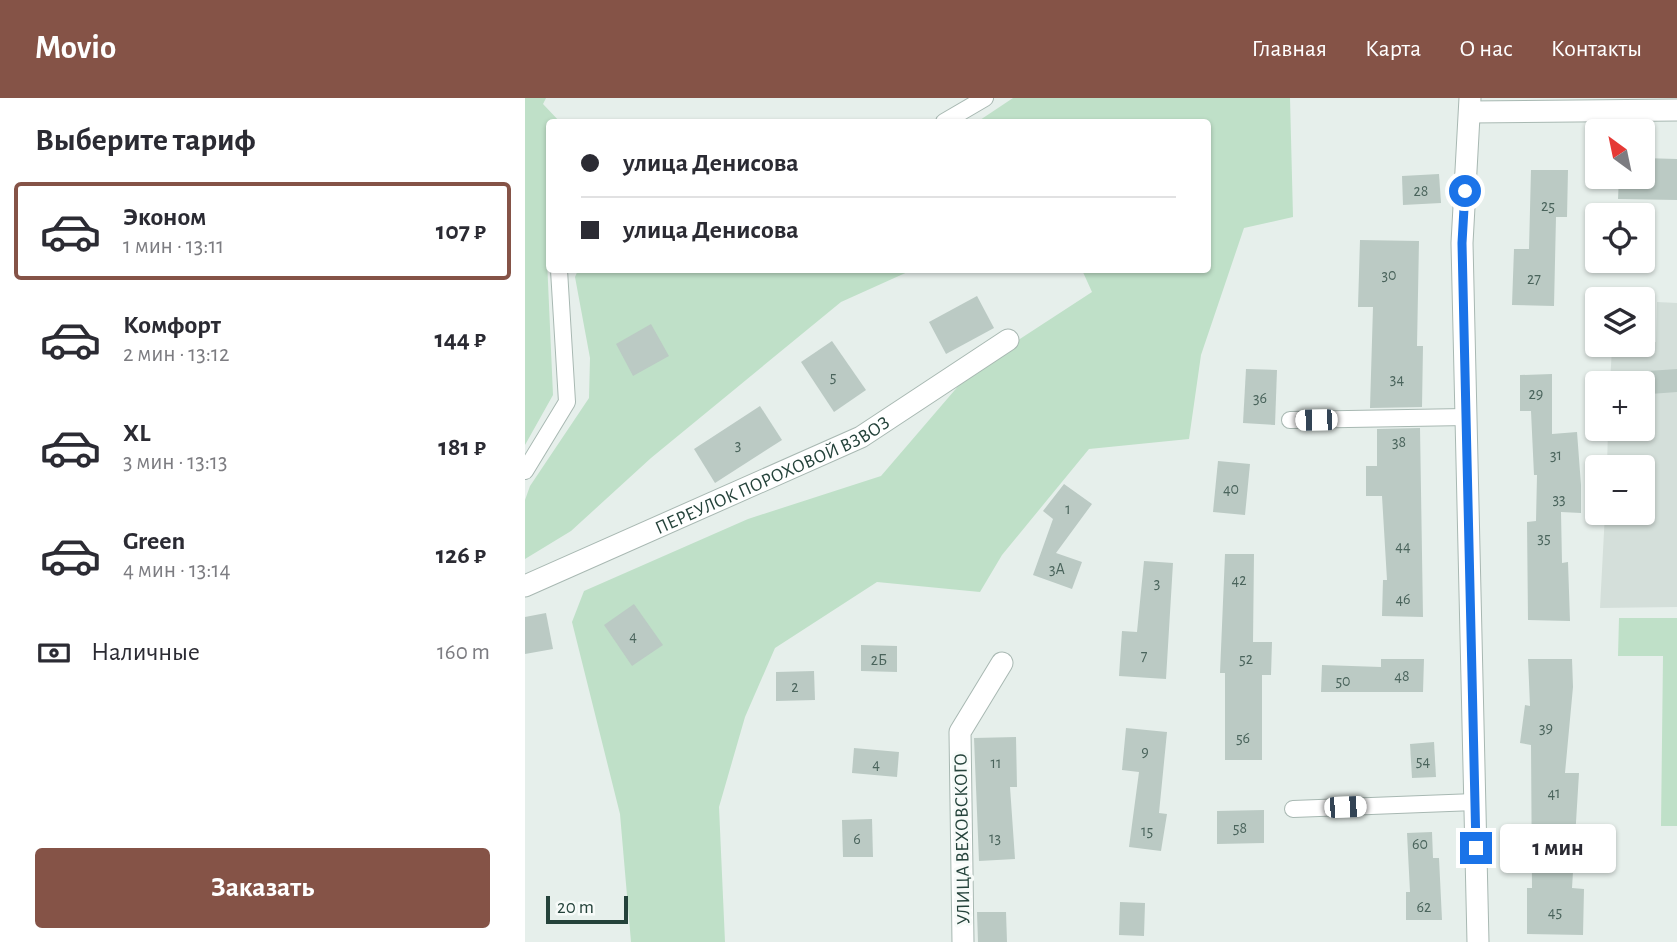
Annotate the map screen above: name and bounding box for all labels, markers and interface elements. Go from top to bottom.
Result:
text: Movio [35,32,116,65]
text: Главная [1252,37,1327,61]
text: Карта [1365,37,1421,61]
text: О нас [1459,37,1513,61]
text: Контакты [1551,37,1642,61]
north arrow [1585,119,1655,189]
map controls [1585,119,1655,525]
text: Выберите тариф [35,124,256,156]
text: улица Денисова [623,150,799,176]
route start [1449,175,1481,207]
house number: 28 [1414,183,1428,199]
house number: 25 [1541,198,1555,214]
icon: car [39,200,102,263]
button: locate [1585,203,1655,273]
text: Эконом [123,204,206,230]
text: улица Денисова [623,217,799,243]
text: 107 ₽ [436,218,486,244]
text: 1 мин · 13:11 [123,235,224,258]
house number: 30 [1381,267,1397,283]
house number: 27 [1527,271,1541,287]
button: layers [1585,287,1655,357]
icon: car [39,308,102,371]
text: Комфорт [123,312,221,338]
text: 144 ₽ [434,326,486,352]
text: 2 мин · 13:12 [123,343,229,366]
house number: 5 [830,369,836,385]
house number: 34 [1390,371,1404,387]
button: + [1585,371,1655,441]
house number: 29 [1529,386,1543,402]
house number: 36 [1253,390,1267,406]
car [1295,409,1338,431]
street label: ПЕРЕУЛОК ПОРОХОВОЙ ВЗВОЗ [652,413,893,538]
icon: car [39,416,102,479]
text: XL [123,420,150,446]
text: 181 ₽ [438,434,486,460]
house number: 38 [1392,434,1406,450]
house number: 3 [735,437,741,453]
house number: 31 [1550,447,1562,463]
text: 3 мин · 13:13 [123,451,227,474]
button: − [1585,455,1655,525]
house number: 40 [1223,481,1239,497]
house number: 33 [1552,491,1566,507]
house number: 1 [1065,501,1071,517]
icon: car [39,524,102,587]
text: Green [123,528,185,554]
house number: 35 [1537,530,1551,546]
house number: 44 [1395,538,1411,554]
text: 126 ₽ [436,542,486,568]
text: 4 мин · 13:14 [123,559,231,582]
house number: 3А [1049,561,1066,577]
house number: 42 [1232,572,1246,588]
house number: 3 [1154,575,1160,591]
house number: 46 [1395,591,1411,607]
house number: 4 [629,628,637,644]
icon: cash [35,634,73,672]
text: Наличные [91,639,200,665]
text: 160 m [437,641,490,664]
house number: 7 [1141,648,1148,664]
house number: 52 [1239,651,1253,667]
house number: 2Б [871,652,887,668]
house number: 48 [1394,668,1410,684]
house number: 50 [1335,673,1351,689]
house number: 2 [791,679,799,695]
house number: 39 [1539,720,1553,736]
house number: 56 [1236,730,1250,746]
house number: 9 [1141,744,1149,760]
street label: УЛИЦА ВЕХОВСКОГО [952,753,973,925]
house number: 54 [1416,753,1430,769]
house number: 11 [990,755,1002,771]
house number: 4 [872,756,880,772]
house number: 41 [1547,785,1561,801]
car [1324,796,1367,818]
house number: 58 [1233,820,1247,836]
house number: 15 [1141,823,1153,839]
callout: 1 мин [1501,824,1616,872]
house number: 13 [989,830,1001,846]
house number: 6 [853,831,861,847]
route end [1460,832,1492,864]
house number: 60 [1412,836,1428,852]
text: 1 мин [1532,837,1584,860]
button: Заказать [35,848,490,928]
scale bar [546,893,628,925]
text: 20 m [557,898,594,917]
house number: 62 [1417,899,1431,915]
house number: 45 [1548,904,1562,920]

